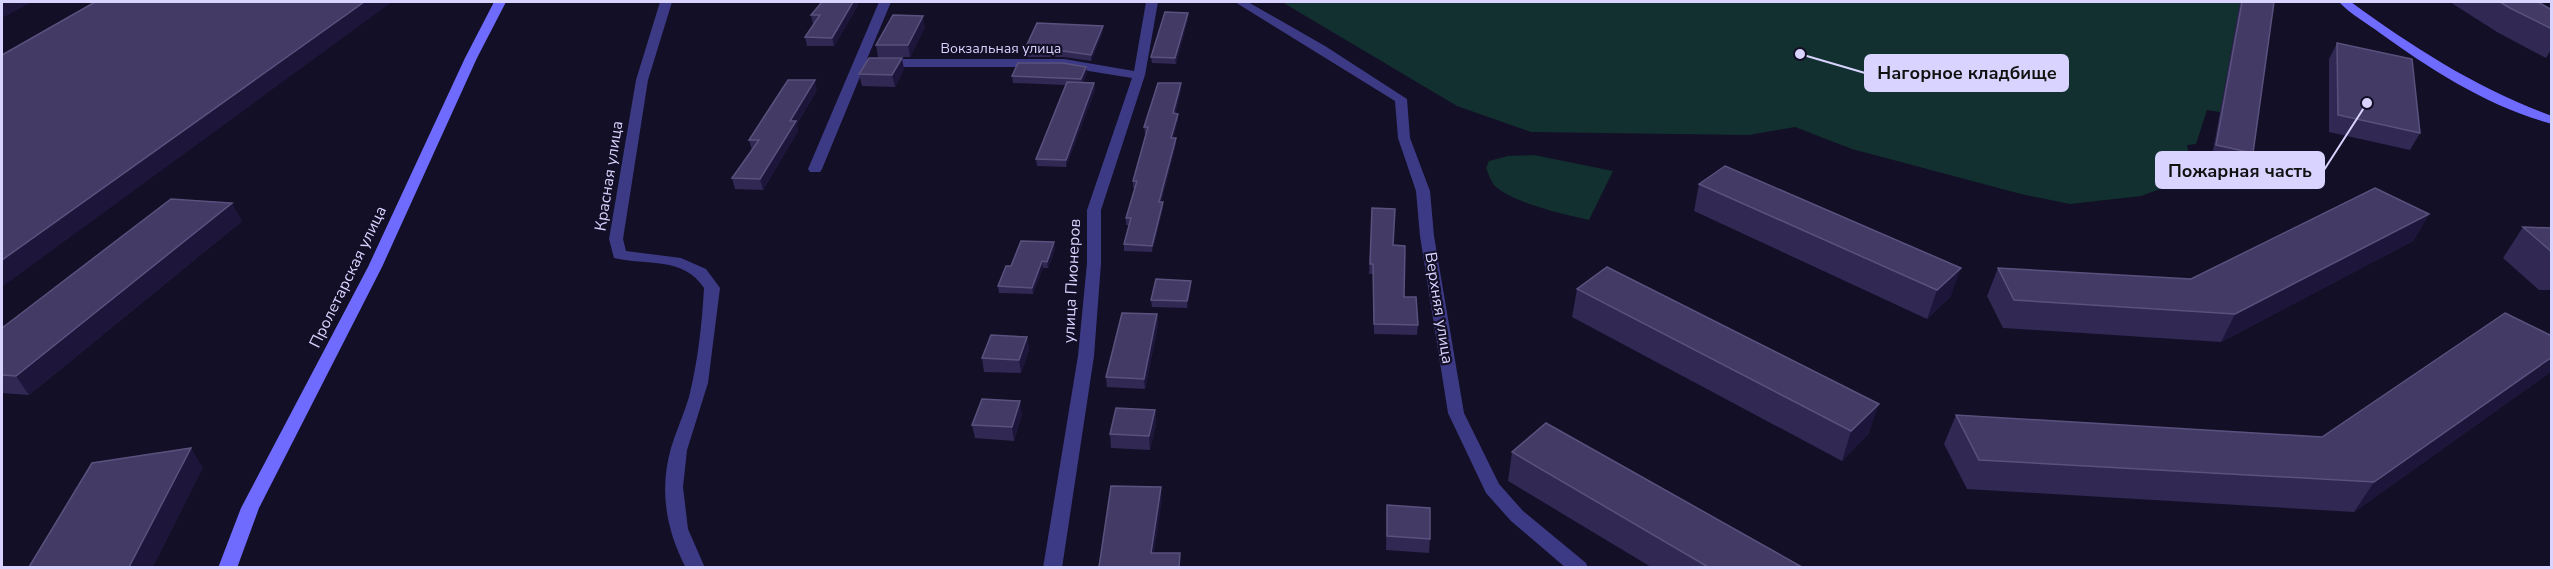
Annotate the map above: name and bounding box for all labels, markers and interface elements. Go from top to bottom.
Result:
street label: Вокзальная улица [941,39,1061,58]
callout: Нагорное кладбище [1865,55,2068,91]
text: Нагорное кладбище [1877,61,2057,85]
street label: Красная улица [589,119,629,233]
callout: Пожарная часть [2156,152,2324,188]
text: Пожарная часть [2168,159,2312,183]
street label: Пролетарская улица [304,202,392,352]
street label: улица Пионеров [1058,218,1086,344]
street label: Верхняя улица [1419,251,1459,365]

